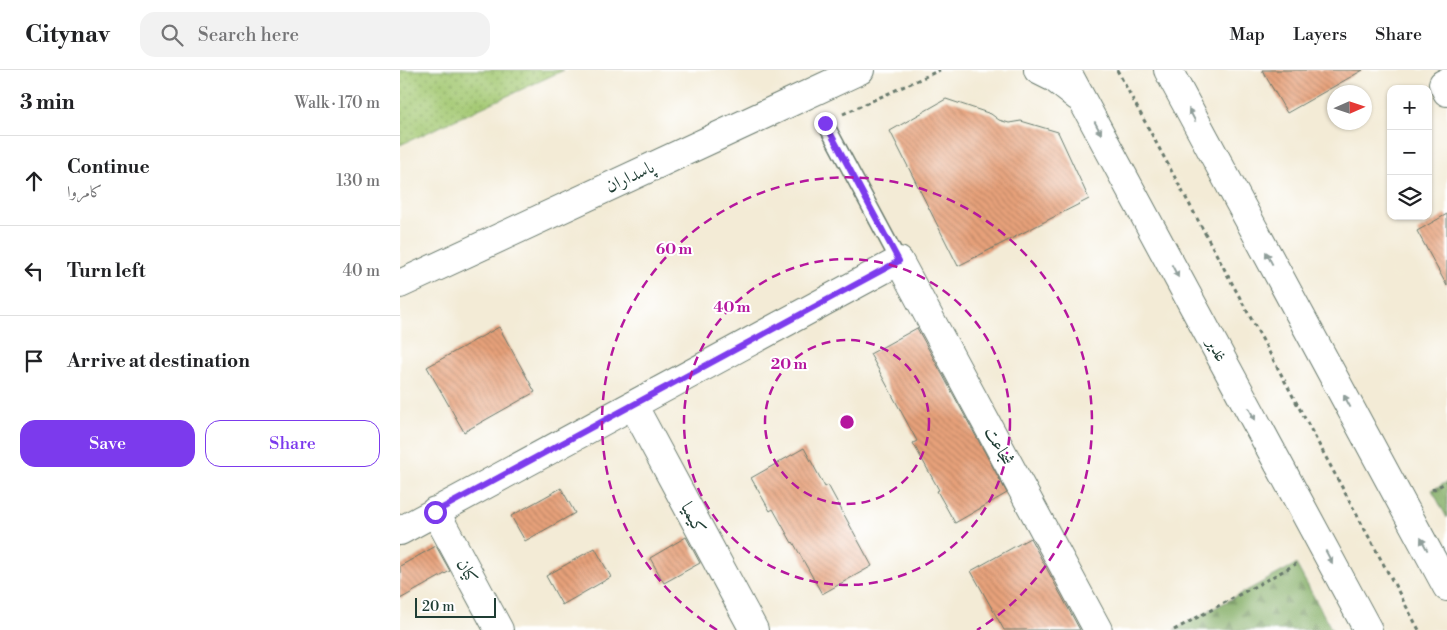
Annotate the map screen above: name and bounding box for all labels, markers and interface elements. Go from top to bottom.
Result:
search box [140,12,490,57]
text: Citynav [25,20,110,50]
icon: search [158,21,186,49]
text: Search here [198,23,299,47]
text: Map [1230,23,1265,46]
text: Layers [1293,23,1347,46]
text: Share [1375,23,1422,46]
north arrow [1327,85,1372,130]
map controls [1387,85,1432,220]
button: + [1387,85,1432,130]
text: 3 min [20,90,75,116]
text: Walk · 170 m [294,93,380,113]
one-way arrow [1188,108,1196,122]
route end [814,112,837,135]
one-way arrow [1094,121,1102,136]
button: − [1387,130,1432,175]
text: Continue [67,155,150,179]
street label: پاسداران [602,155,660,199]
icon: ahead [20,167,48,195]
text: 130 m [336,171,380,191]
button: layers [1387,175,1432,220]
text: کامروا [67,182,102,202]
text: 60 m [656,240,693,259]
one-way arrow [1265,251,1274,265]
icon: left [20,257,48,285]
text: Turn left [67,259,146,283]
text: 40 m [343,261,380,281]
one-way arrow [1171,264,1179,279]
text: 40 m [713,298,751,317]
street label: غدیر [1200,332,1233,366]
icon: arrive [20,347,48,375]
text: Arrive at destination [67,349,250,373]
text: 20 m [771,355,808,374]
one-way arrow [1343,394,1351,408]
one-way arrow [1248,407,1256,422]
centre of rings [838,413,856,431]
button: Save [20,420,195,467]
button: Share [205,420,380,467]
street label: شجاعت [979,422,1019,470]
street label: کیمیا [675,498,711,538]
route start [424,501,447,524]
one-way arrow [1420,537,1428,551]
one-way arrow [1325,551,1334,564]
street label: کیان [451,555,483,587]
scale bar [415,595,496,618]
text: 20 m [422,598,454,616]

